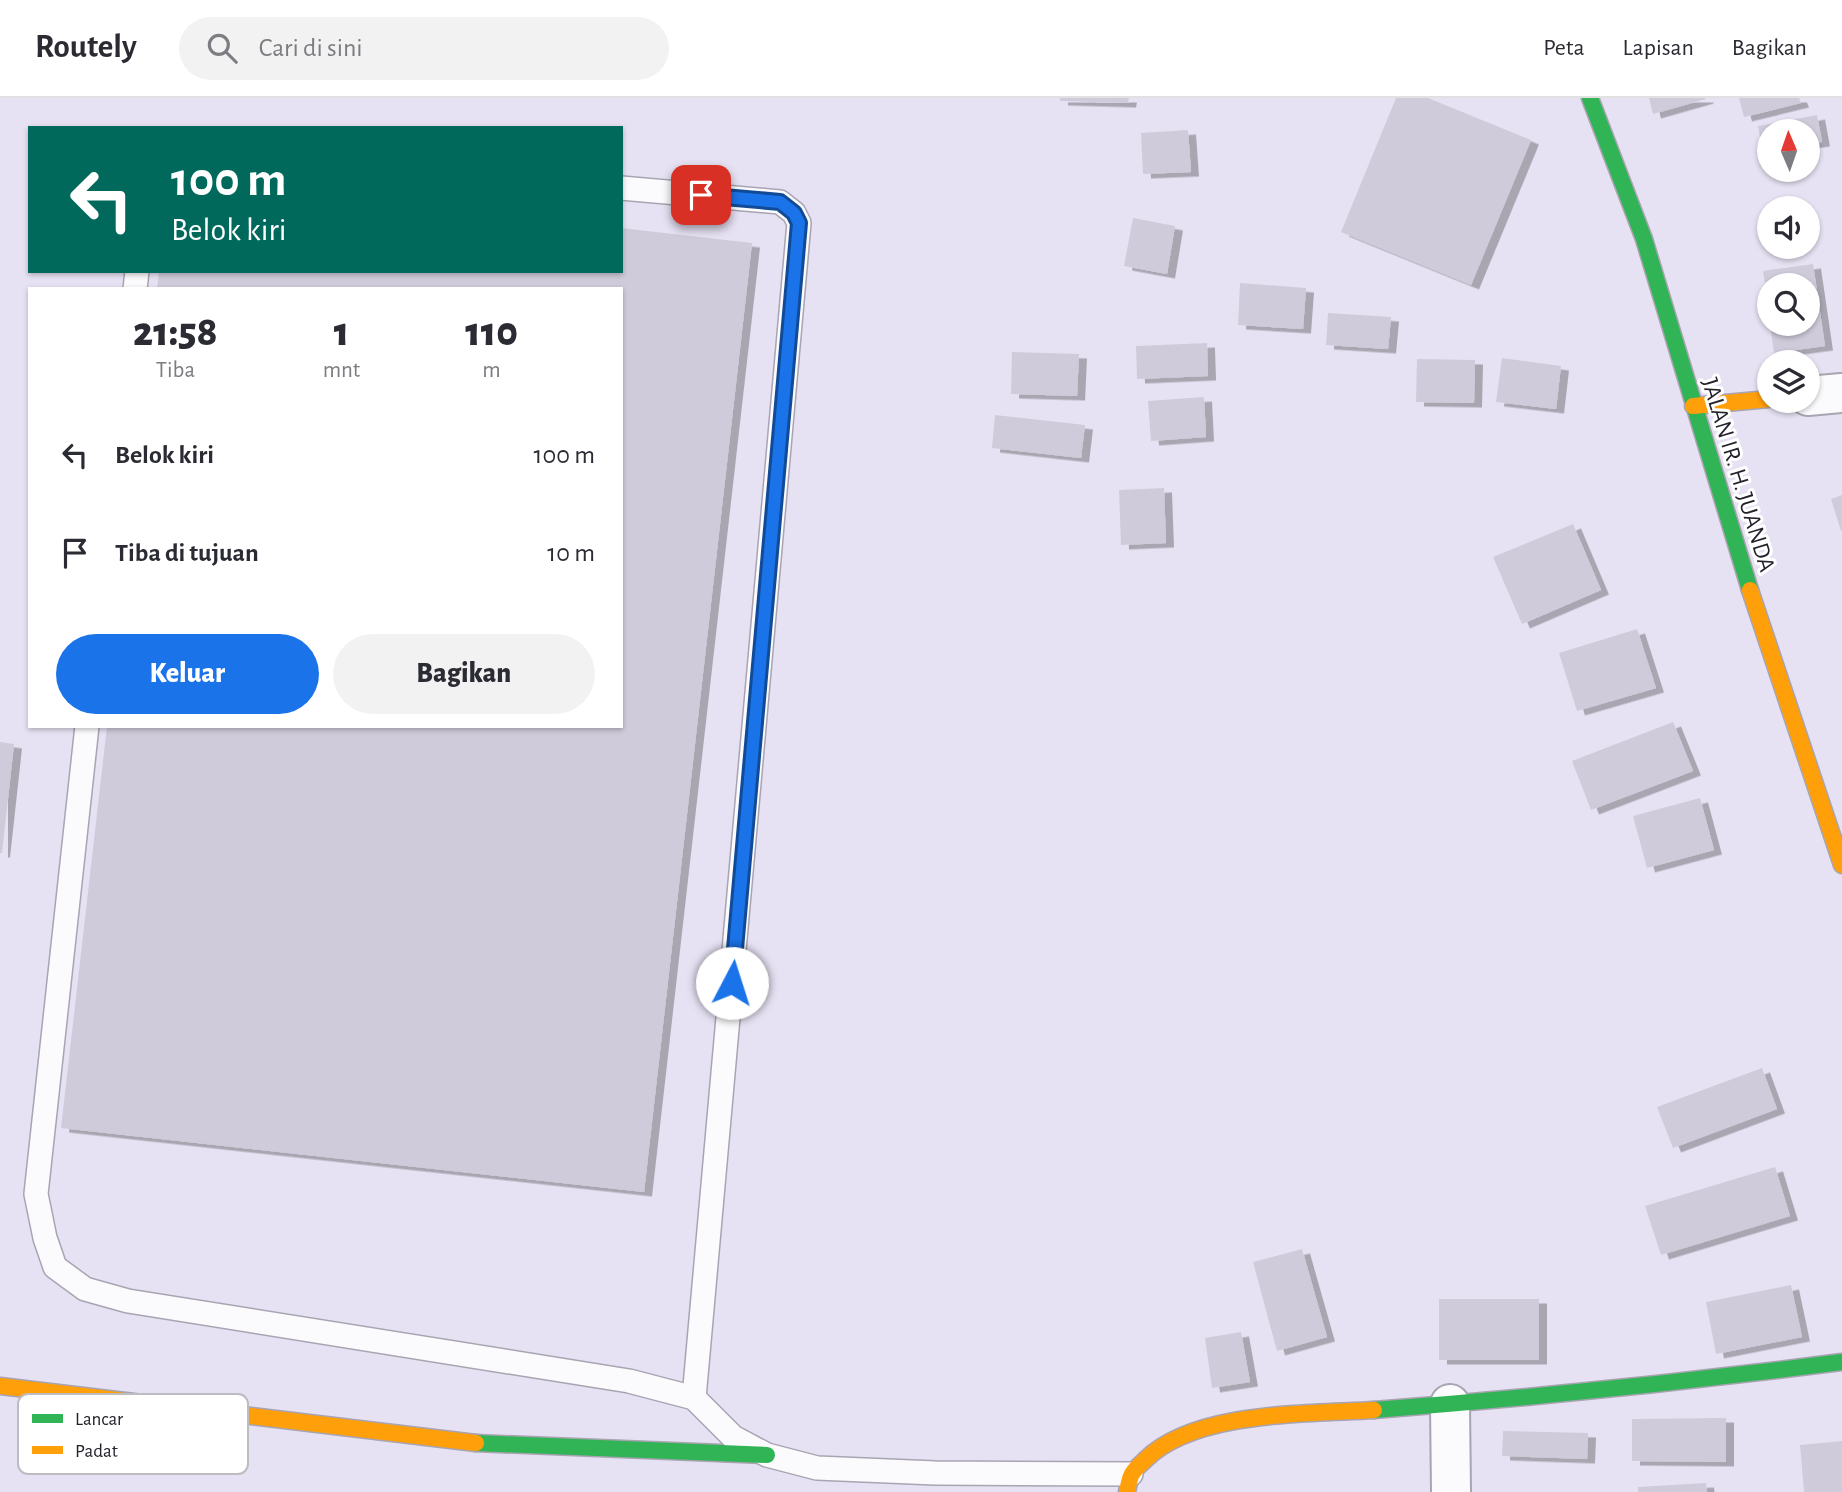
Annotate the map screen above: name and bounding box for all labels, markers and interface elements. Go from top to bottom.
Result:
search box [179,17,669,80]
icon: search [203,29,241,67]
text: Routely [35,31,137,64]
text: Cari di sini [259,35,363,61]
text: Peta [1543,36,1585,60]
text: Lapisan [1623,36,1694,60]
text: Bagikan [1732,36,1807,60]
north arrow [1757,119,1820,182]
map controls [1757,119,1820,413]
icon: left [56,154,147,245]
text: 100 m [171,156,287,205]
pin [671,165,731,225]
icon: arrive [682,176,720,214]
button: sound [1757,196,1820,259]
text: Belok kiri [171,214,287,246]
button: search [1757,273,1820,336]
text: 21:58 [133,311,218,353]
text: 1 [334,311,349,353]
text: 110 [465,311,518,353]
button: layers [1757,350,1820,413]
text: Tiba [156,359,195,382]
text: mnt [323,359,360,382]
text: m [482,359,501,382]
street label: JALAN IR. H. JUANDA [1697,375,1779,575]
icon: left [56,436,94,474]
text: Belok kiri [115,442,214,468]
text: 100 m [534,442,595,468]
icon: arrive [56,534,94,572]
text: Tiba di tujuan [115,540,259,566]
text: 10 m [547,540,595,566]
button: Keluar [56,634,319,714]
button: Bagikan [333,634,595,714]
position arrow [695,946,769,1020]
legend [18,1394,248,1474]
text: Lancar [75,1410,123,1429]
text: Padat [75,1442,118,1461]

